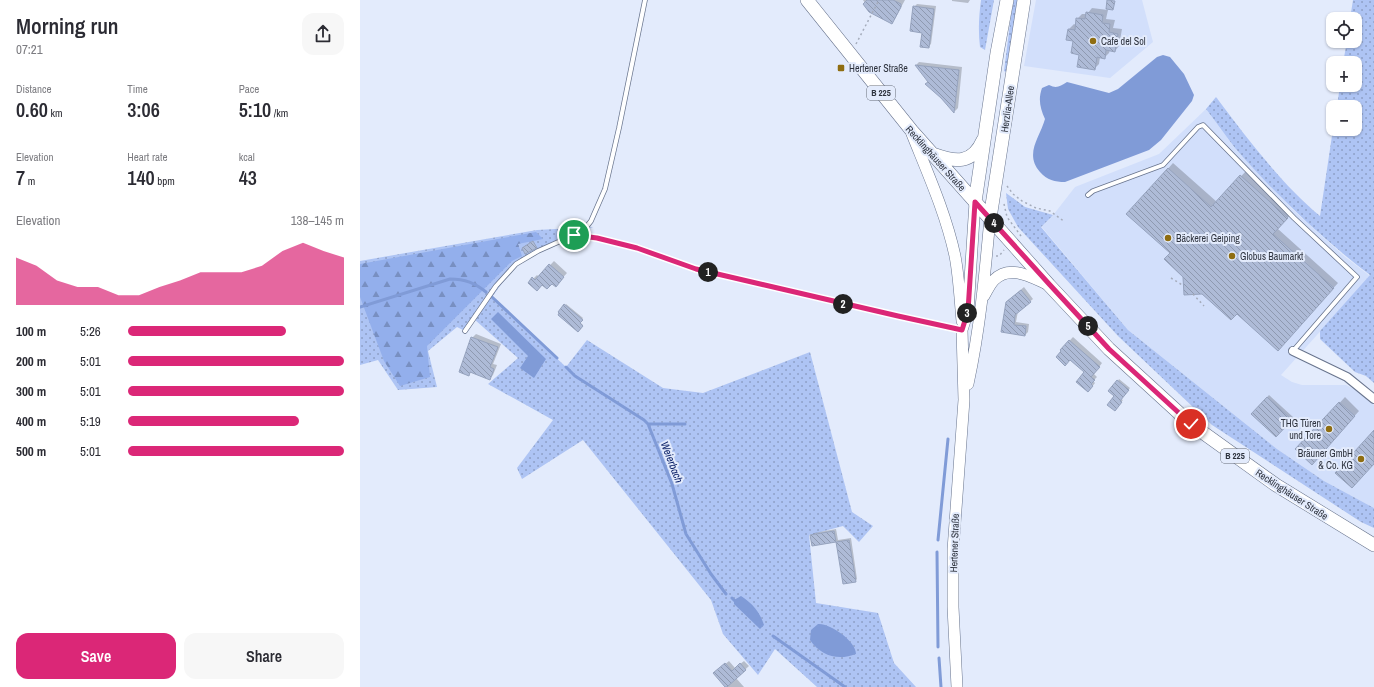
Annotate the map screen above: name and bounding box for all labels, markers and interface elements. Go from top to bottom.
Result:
text: Morning run [16,11,119,41]
map controls [1326,12,1362,136]
button: locate [1326,12,1362,48]
button: share [302,13,344,55]
place label: Cafe del Sol [1101,35,1146,48]
marker: Cafe del Sol [1088,36,1098,46]
text: 07:21 [16,41,43,58]
button: + [1326,56,1362,92]
place label: Hertener Straße [849,62,908,75]
marker: Hertener Straße [836,63,846,73]
text: Distance [16,82,52,96]
text: Time [127,82,148,96]
text: Pace [239,82,259,96]
street label: Herzlia-Allee [998,84,1017,133]
road number: B 225 [867,86,895,100]
text: 0.60 [16,96,48,123]
text: 3:06 [127,96,160,123]
text: 5:10 [239,96,271,123]
button: − [1326,100,1362,136]
text: km [48,106,62,120]
text: /km [271,106,288,120]
street label: Recklinghäuser Straße [903,123,969,194]
text: Elevation [16,150,54,164]
text: Heart rate [127,150,167,164]
text: kcal [239,150,255,164]
text: 7 [16,164,25,191]
text: 140 [127,164,155,191]
text: 43 [239,164,257,191]
text: m [25,174,35,188]
text: bpm [155,174,175,188]
text: Elevation [16,212,60,229]
text: 138–145 m [291,212,344,229]
pin: 4 [984,213,1004,233]
text: 4 [991,216,997,230]
pin [557,218,591,252]
icon: arrive [563,224,585,246]
place label: Bäckerei Geiping [1176,232,1240,245]
marker: Bäckerei Geiping [1163,233,1173,243]
place label: Globus Baumarkt [1240,250,1304,263]
marker: Globus Baumarkt [1227,251,1237,261]
pin: 1 [698,262,718,282]
text: 1 [705,265,711,279]
pin: 2 [833,294,853,314]
text: 2 [840,297,846,311]
pin: 3 [957,303,977,323]
text: 3 [964,306,970,320]
pin: 5 [1078,316,1098,336]
text: 5 [1085,319,1091,333]
text: 100 m [16,323,46,340]
text: 5:26 [80,323,101,340]
text: 200 m [16,353,46,370]
text: 5:01 [80,353,101,370]
text: 300 m [16,383,46,400]
text: 5:01 [80,383,101,400]
pin [1174,407,1208,441]
text: 400 m [16,413,46,430]
text: 5:19 [80,413,101,430]
icon: check [1180,413,1202,435]
place label: THG Türen und Tore [1281,417,1321,442]
marker: THG Türen und Tore [1324,424,1334,434]
water label: Weierbach [658,439,686,485]
text: 500 m [16,443,46,460]
text: 5:01 [80,443,101,460]
place label: Bräuner GmbH & Co. KG [1298,447,1353,472]
road number: B 225 [1221,449,1249,463]
marker: Bräuner GmbH & Co. KG [1356,454,1366,464]
street label: Recklinghäuser Straße [1253,466,1331,523]
street label: Hertener Straße [947,513,962,573]
button: Save [16,633,176,679]
button: Share [184,633,344,679]

